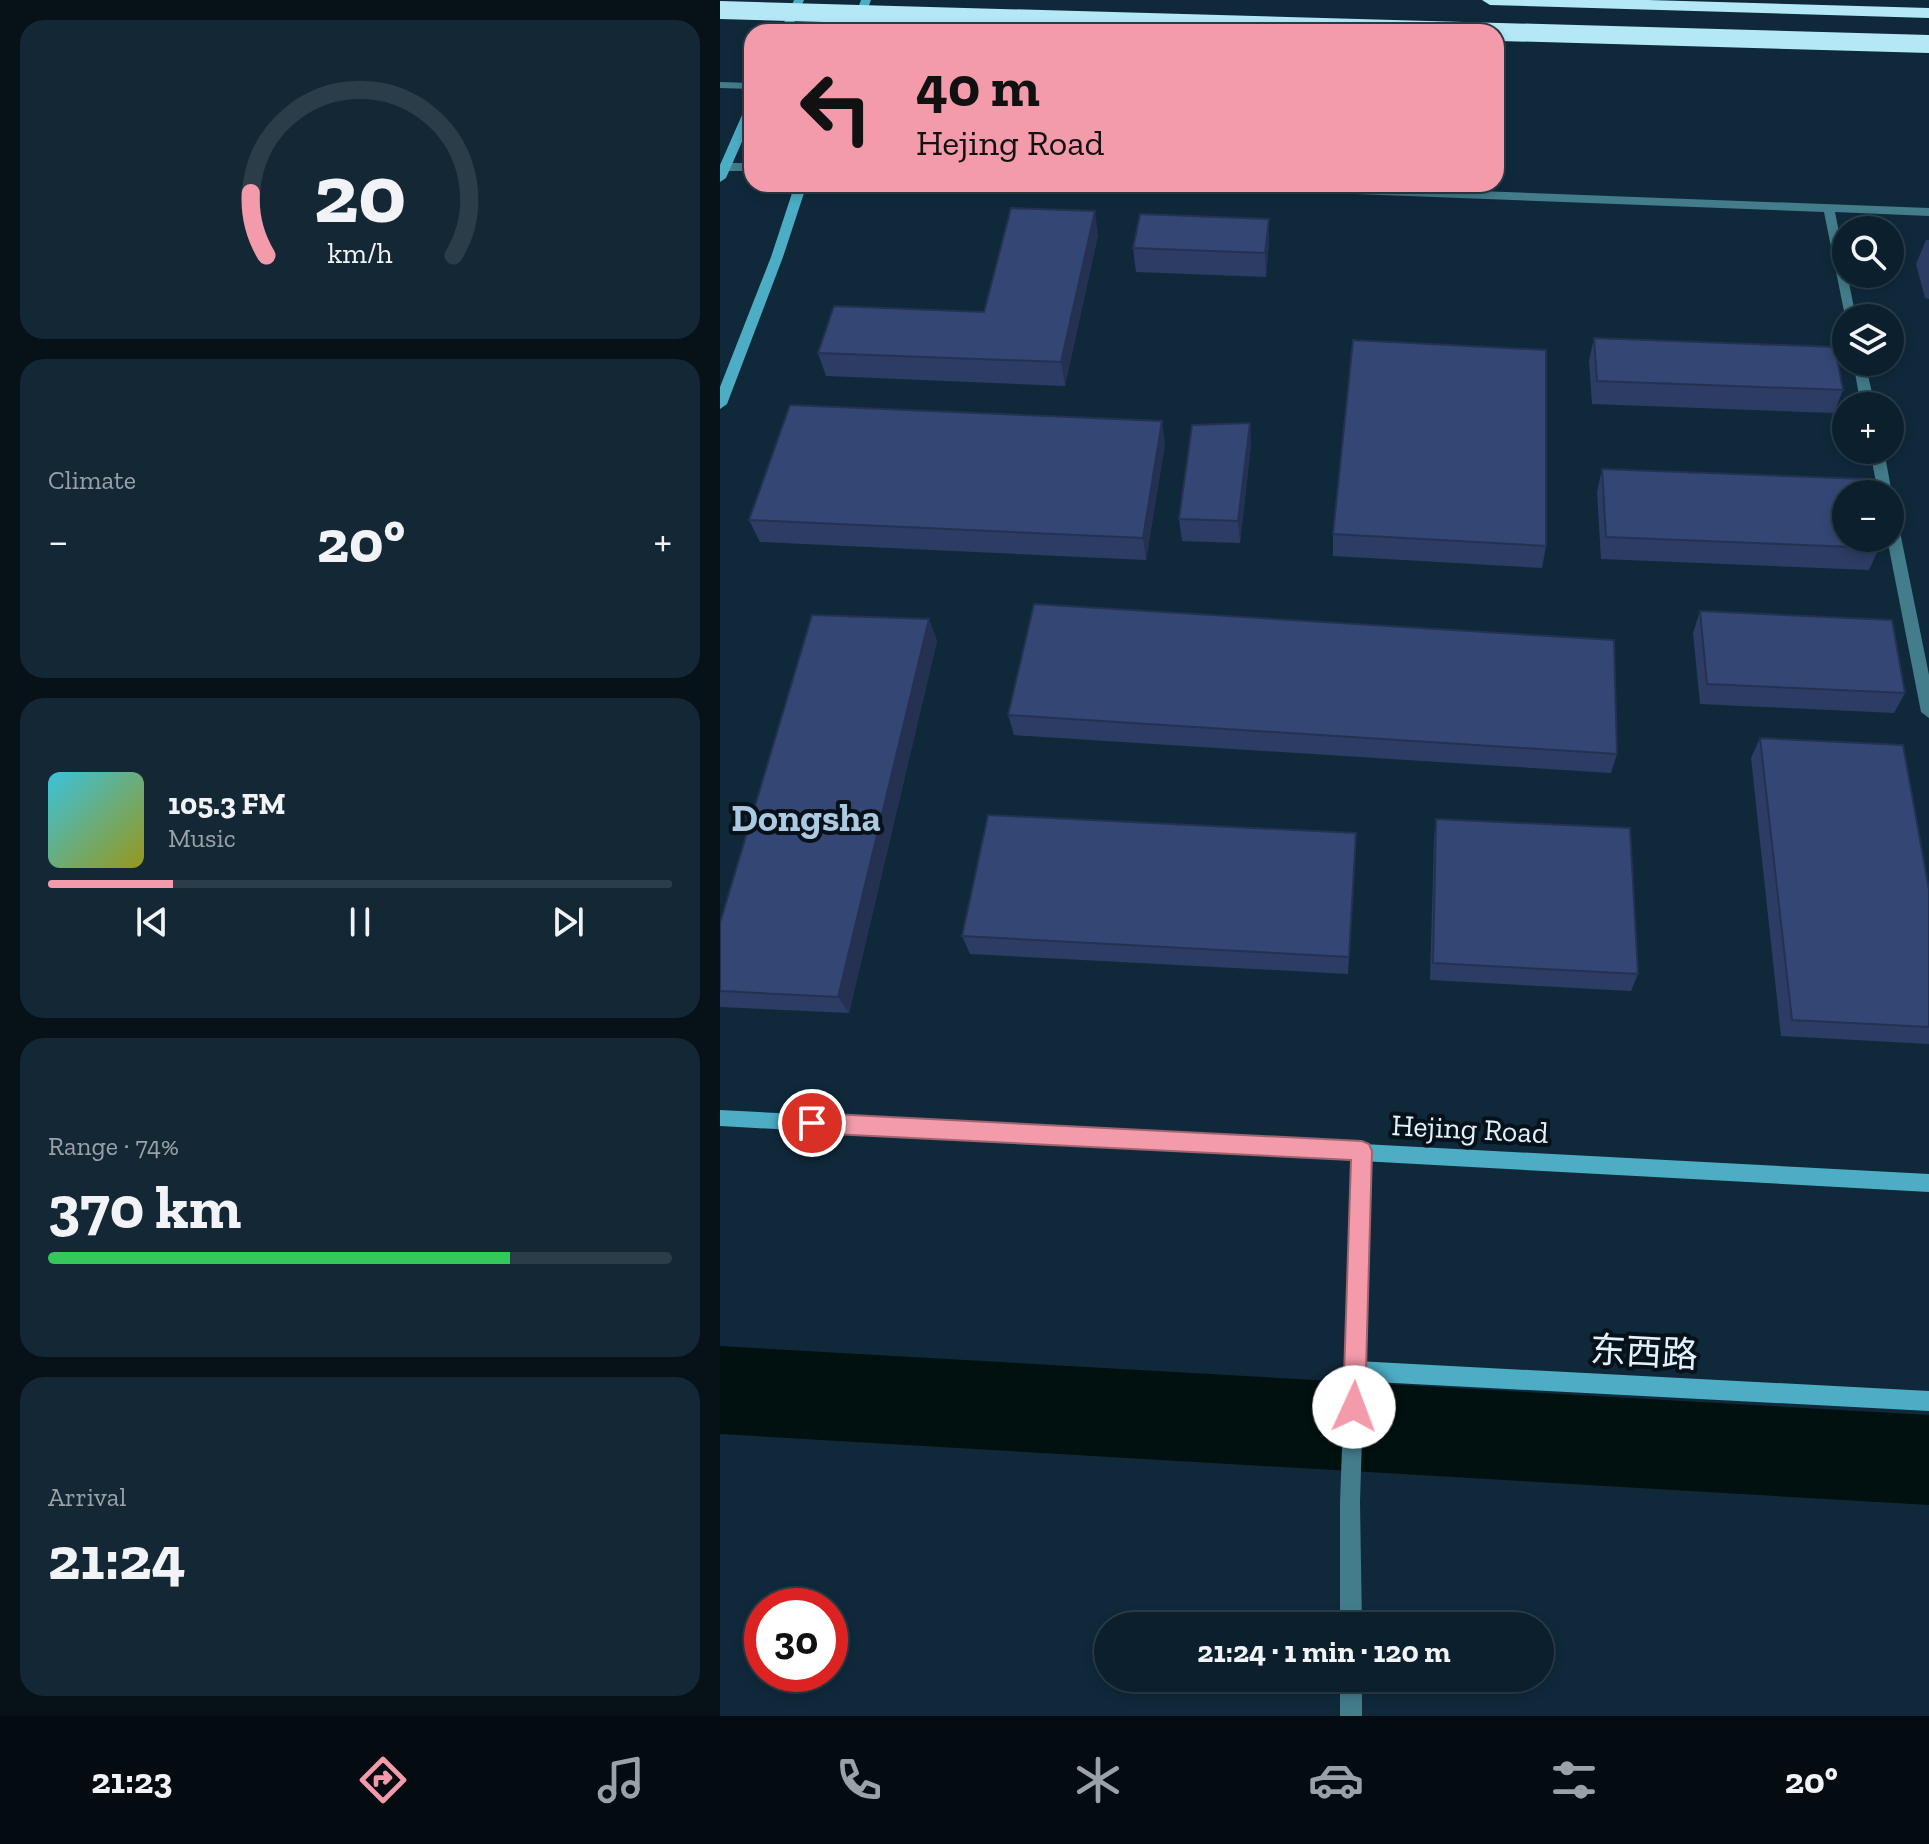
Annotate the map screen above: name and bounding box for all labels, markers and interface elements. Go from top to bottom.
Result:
text: 40 m [916,53,1040,120]
icon: left [784,56,888,160]
text: Hejing Road [916,121,1104,164]
text: 20 [314,142,406,242]
map controls [1832,216,1904,552]
button: search [1832,216,1904,288]
text: km/h [327,236,393,270]
button: layers [1832,304,1904,376]
button: + [1832,392,1904,464]
text: Climate [48,464,136,496]
button: − [1832,480,1904,552]
text: 20° [317,505,405,577]
text: − [48,514,69,567]
text: + [653,514,672,567]
text: 105.3 FM [168,786,286,822]
district label: Dongsha [731,795,881,841]
text: Music [168,822,236,854]
icon: previous [130,900,174,944]
icon: pause [338,900,382,944]
icon: next [546,900,590,944]
pin [778,1089,846,1157]
icon: arrive [790,1101,834,1145]
street label: Hejing Road [1391,1107,1550,1151]
text: Range · 74% [48,1130,179,1162]
text: 370 km [48,1171,241,1243]
street label: 东西路 [1589,1328,1699,1376]
position arrow [1312,1365,1396,1449]
text: Arrival [48,1481,126,1513]
text: 21:24 [48,1522,186,1594]
speed limit sign: 30 [744,1588,848,1692]
text: 21:24 · 1 min · 120 m [1197,1634,1451,1670]
icon: directions [355,1752,411,1808]
icon: music [593,1752,649,1808]
icon: phone [831,1752,887,1808]
icon: climate [1070,1752,1126,1808]
icon: car [1308,1752,1364,1808]
icon: filters [1546,1752,1602,1808]
text: 21:23 [91,1759,172,1802]
text: 20° [1785,1759,1838,1802]

